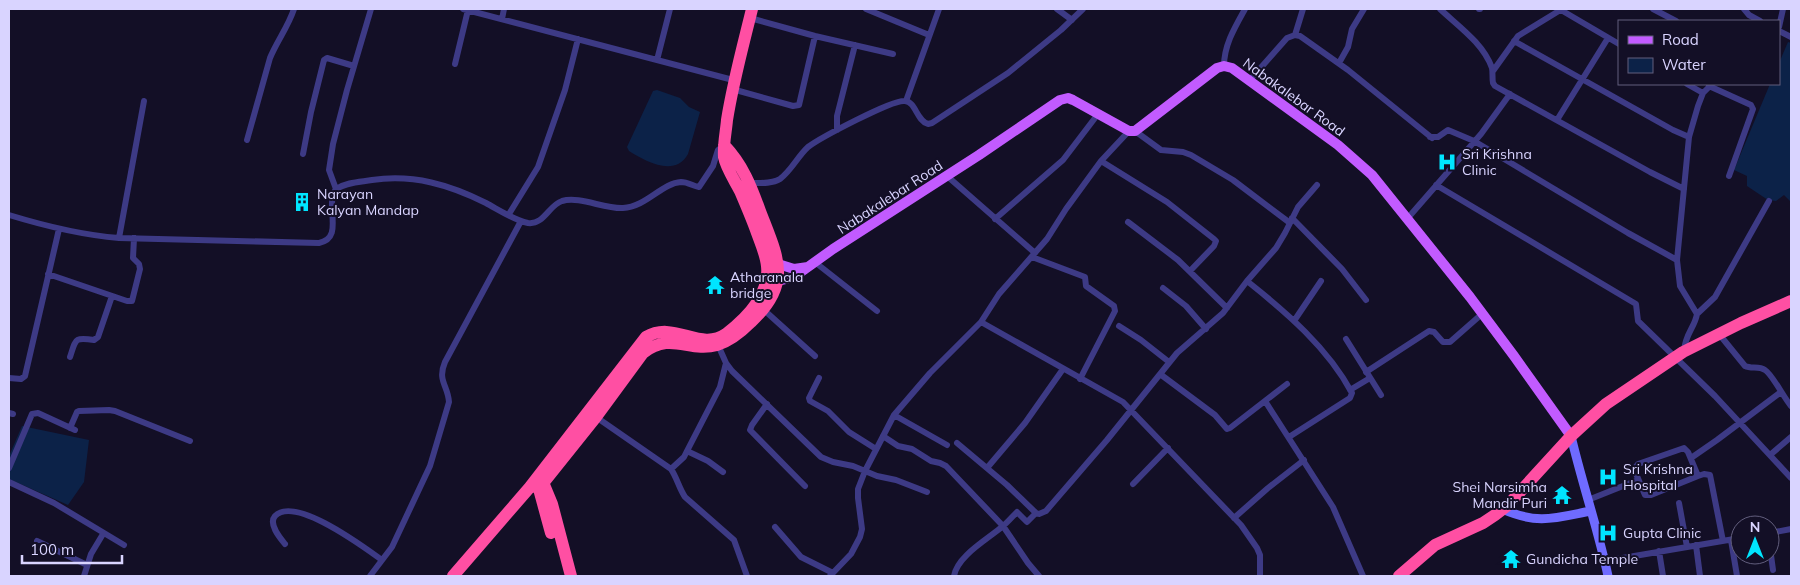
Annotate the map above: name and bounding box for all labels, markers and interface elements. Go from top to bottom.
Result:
legend [1618,20,1780,85]
text: Road [1662,30,1699,49]
street label: Nabakalebar Road [1239,54,1349,140]
text: Water [1662,55,1706,74]
place label: Sri Krishna Clinic [1462,145,1532,179]
hospital icon: Sri Krishna Clinic [1436,151,1458,173]
street label: Nabakalebar Road [834,156,946,238]
place label: Narayan Kalyan Mandap [317,185,419,219]
building icon: Narayan Kalyan Mandap [291,191,313,213]
place label: Atharanala bridge [730,268,803,302]
temple icon: Atharanala bridge [704,274,726,296]
place label: Sri Krishna Hospital [1623,460,1693,494]
hospital icon: Sri Krishna Hospital [1597,466,1619,488]
place label: Shei Narsimha Mandir Puri [1452,478,1547,512]
temple icon: Shei Narsimha Mandir Puri [1551,484,1573,506]
north arrow [1730,515,1780,565]
text: N [1750,518,1760,536]
hospital icon: Gupta Clinic [1597,522,1619,544]
place label: Gupta Clinic [1623,524,1701,542]
scale bar [22,532,122,564]
text: 100 m [30,540,74,559]
temple icon: Gundicha Temple [1500,548,1522,570]
place label: Gundicha Temple [1526,550,1638,568]

